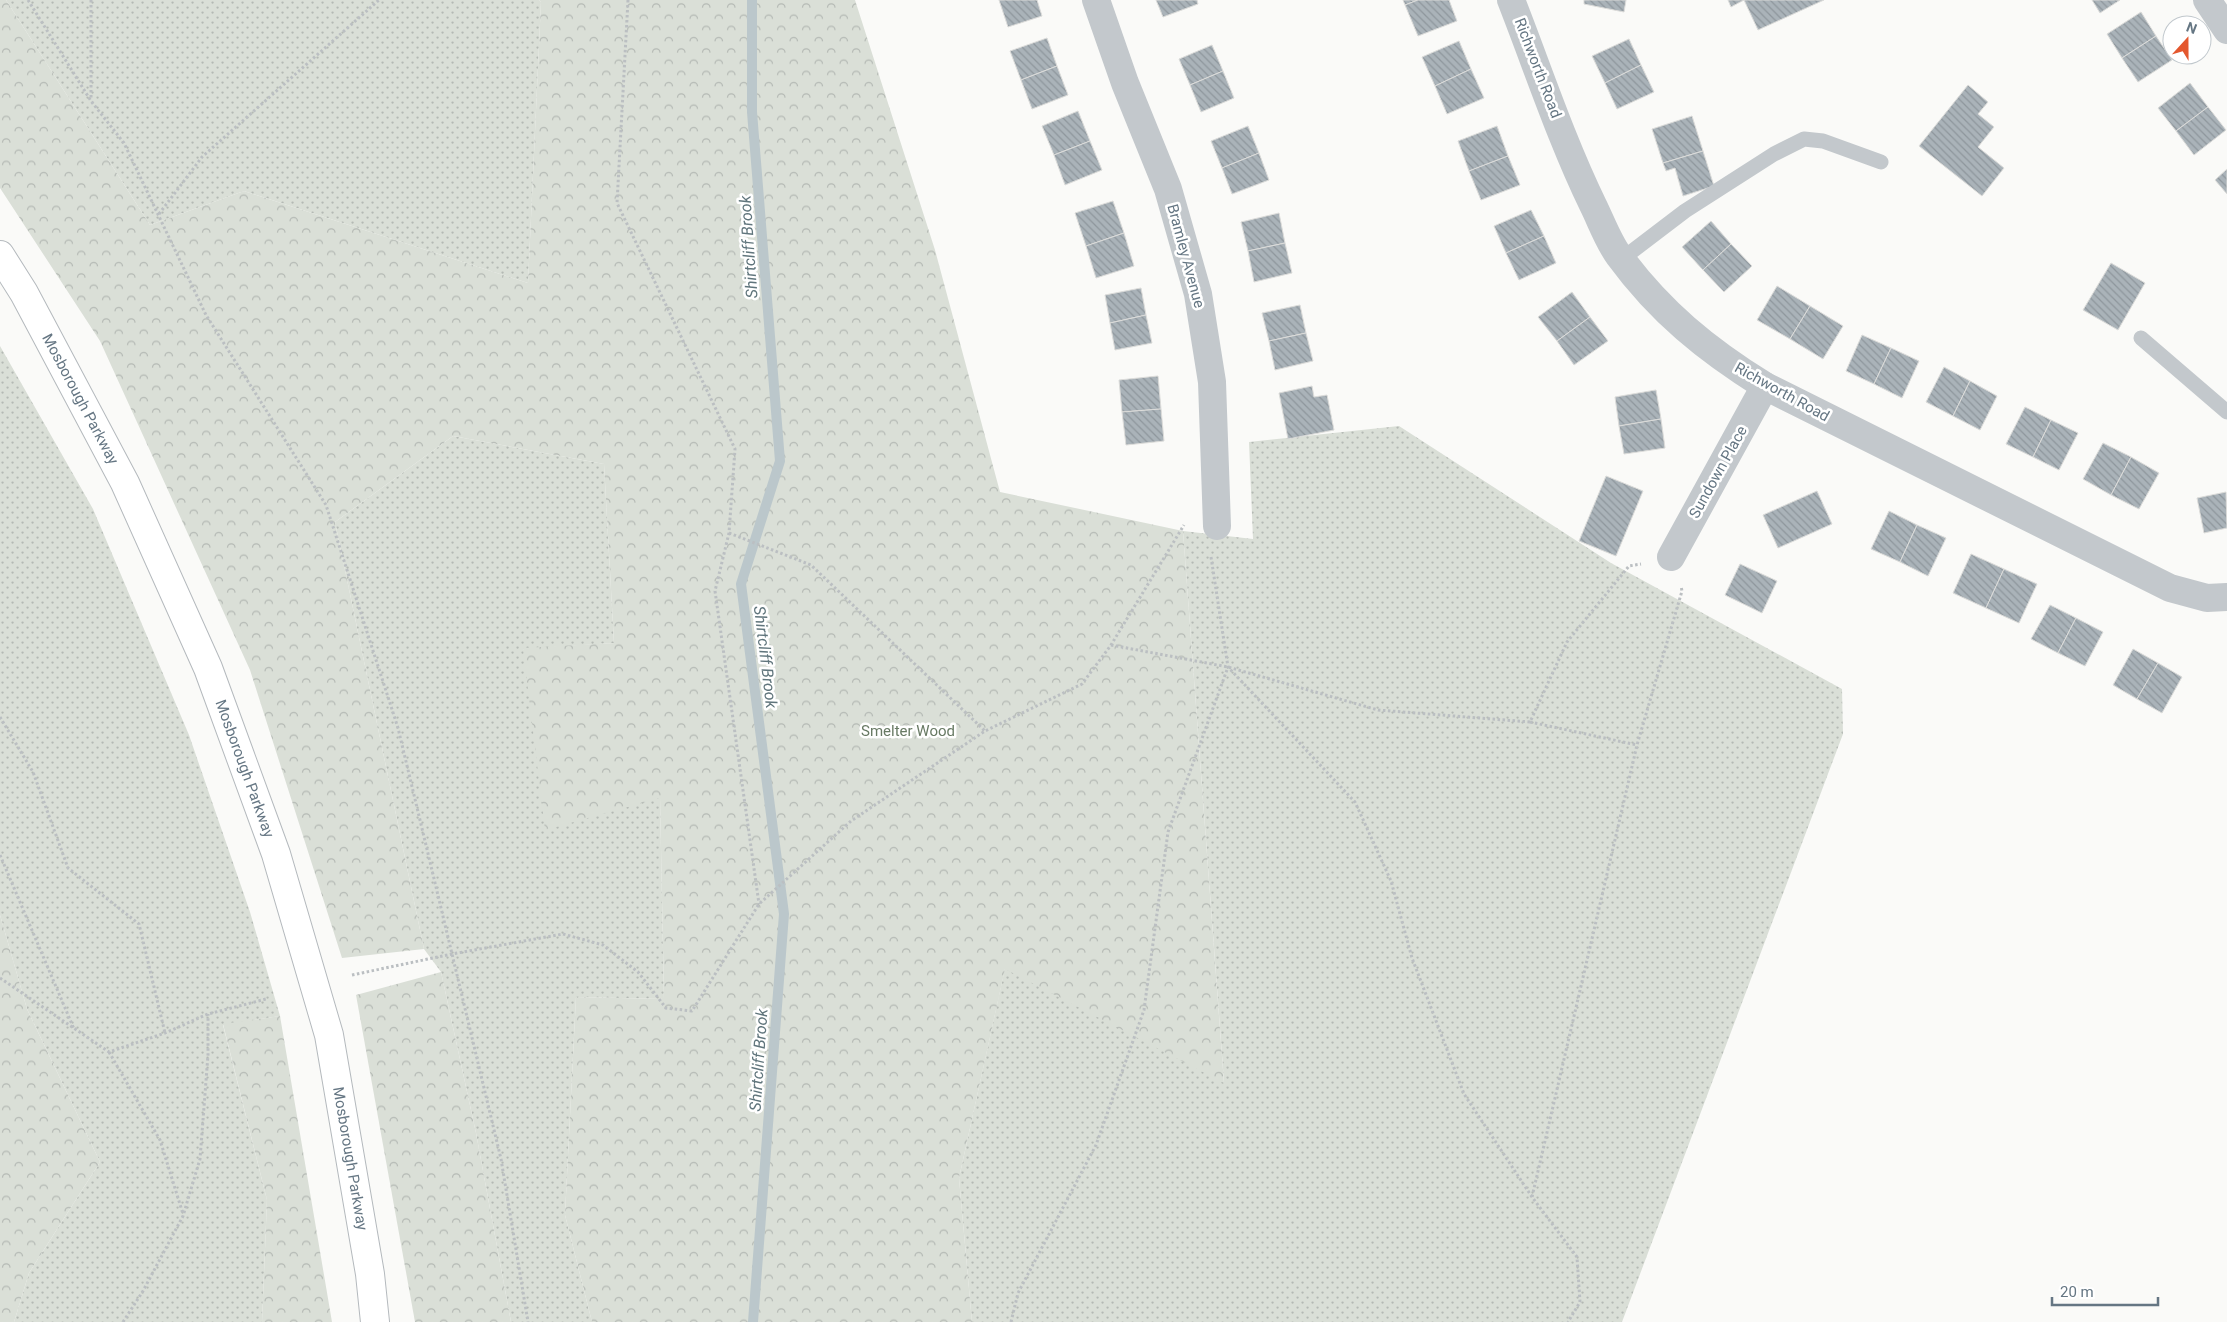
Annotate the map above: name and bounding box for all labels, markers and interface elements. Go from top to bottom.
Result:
street label: Richworth Road [1511,15,1565,121]
north arrow [2162,15,2212,65]
text: N [2184,19,2199,37]
water label: Shirtcliff Brook [735,194,762,299]
street label: Bramley Avenue [1163,202,1209,310]
street label: Mosborough Parkway [38,331,122,467]
street label: Richworth Road [1731,359,1833,425]
street label: Sundown Place [1685,423,1751,521]
water label: Shirtcliff Brook [750,605,781,710]
street label: Mosborough Parkway [211,697,278,840]
park label: Smelter Wood [861,722,955,740]
water label: Shirtcliff Brook [745,1007,772,1112]
street label: Mosborough Parkway [329,1086,371,1232]
scale bar [2052,1274,2158,1306]
text: 20 m [2060,1283,2094,1301]

